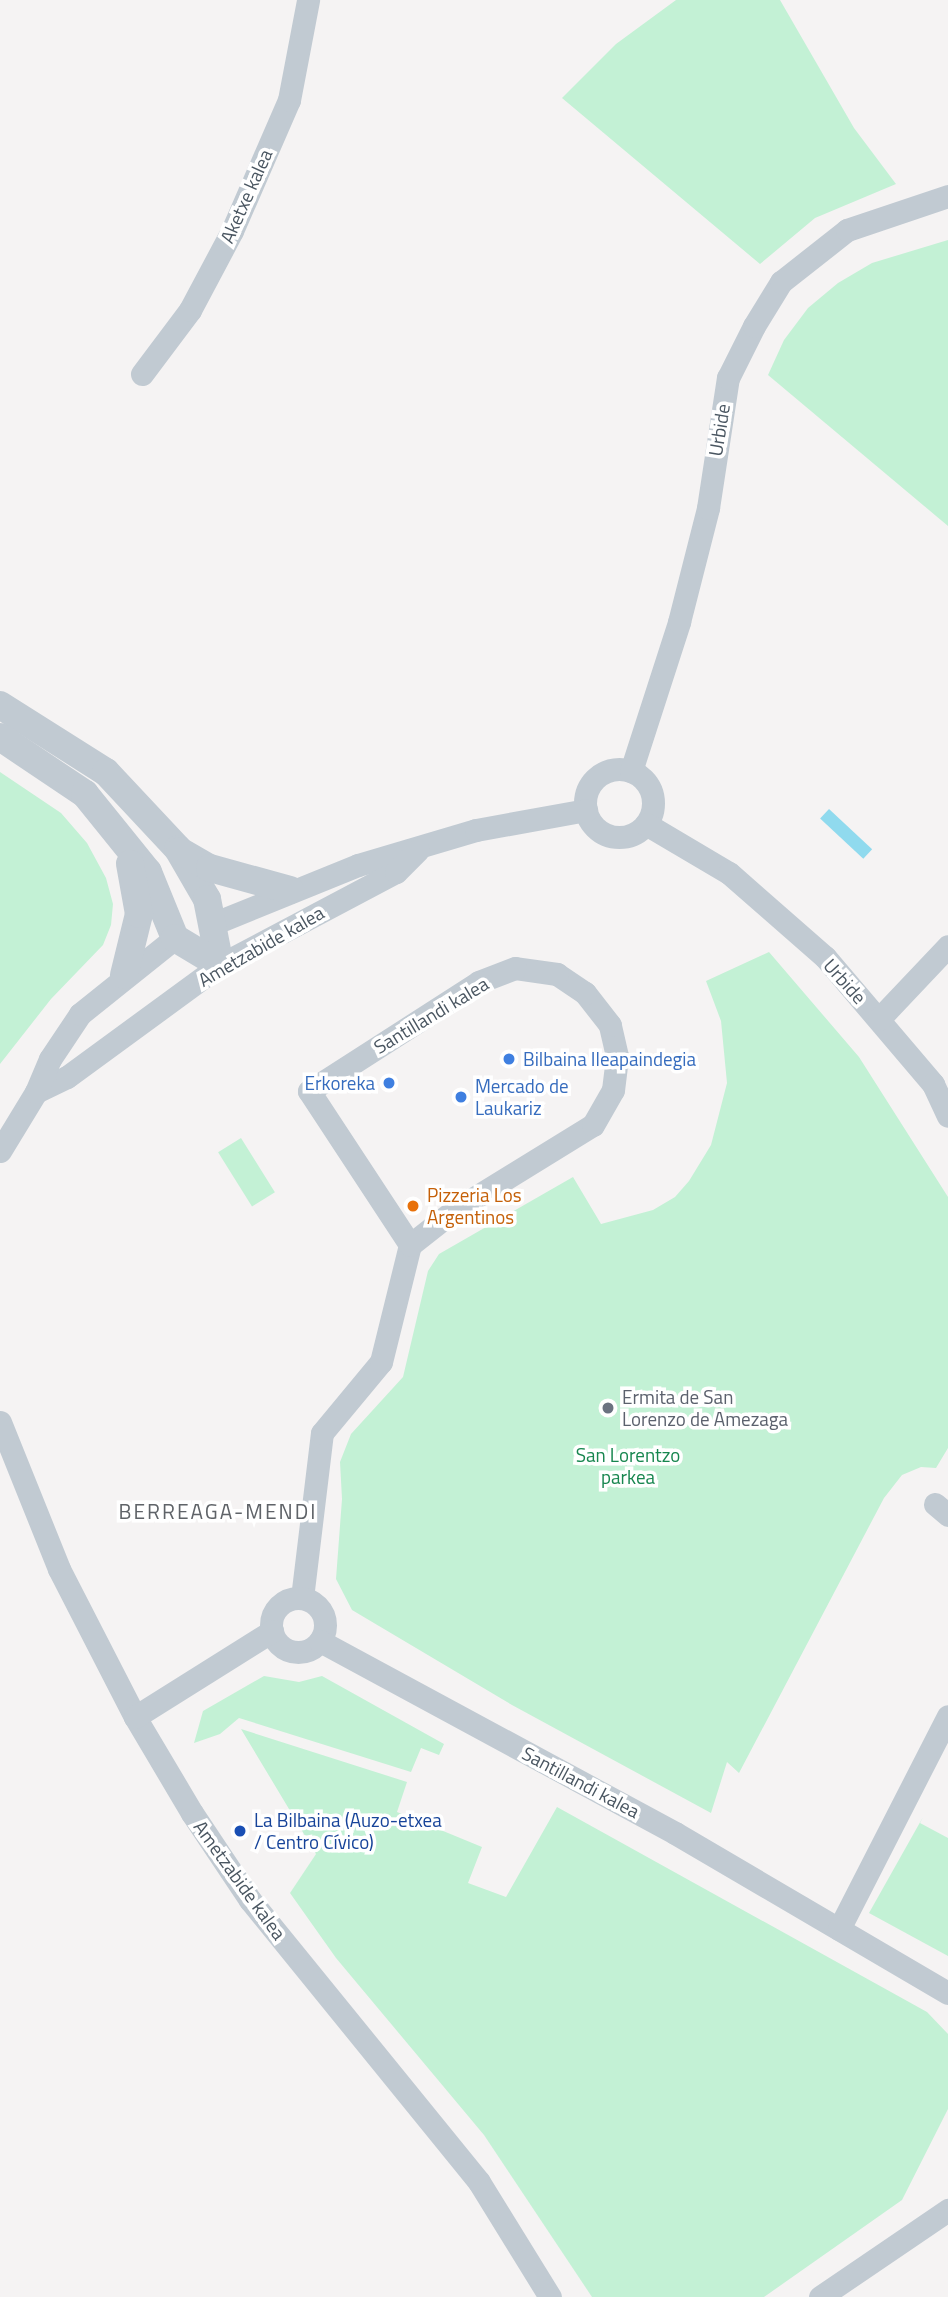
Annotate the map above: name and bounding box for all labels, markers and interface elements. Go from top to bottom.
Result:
street label: Aketxe kalea [215,145,277,247]
street label: Urbide [704,402,734,458]
street label: Ametzabide kalea [194,901,328,991]
street label: Urbide [819,954,871,1008]
street label: Santillandi kalea [370,972,492,1058]
place label: Bilbaina Ileapaindegia [523,1048,696,1070]
marker: Bilbaina Ileapaindegia [501,1051,517,1067]
place label: Erkoreka [304,1072,375,1094]
marker: Erkoreka [381,1075,397,1091]
place label: Mercado de Laukariz [475,1075,569,1119]
marker: Mercado de Laukariz [453,1089,469,1105]
place label: Pizzeria Los Argentinos [427,1184,522,1228]
marker: Pizzeria Los Argentinos [405,1198,421,1214]
place label: Ermita de San Lorenzo de Amezaga [622,1386,788,1430]
marker: Ermita de San Lorenzo de Amezaga [600,1400,616,1416]
park label: San Lorentzo parkea [576,1444,680,1488]
district label: BERREAGA-MENDI [120,1498,316,1524]
street label: Santillandi kalea [518,1741,644,1823]
place label: La Bilbaina (Auzo-etxea / Centro Cívico) [254,1809,442,1853]
street label: Ametzabide kalea [189,1816,291,1944]
marker: La Bilbaina (Auzo-etxea / Centro Cívico) [232,1823,248,1839]

